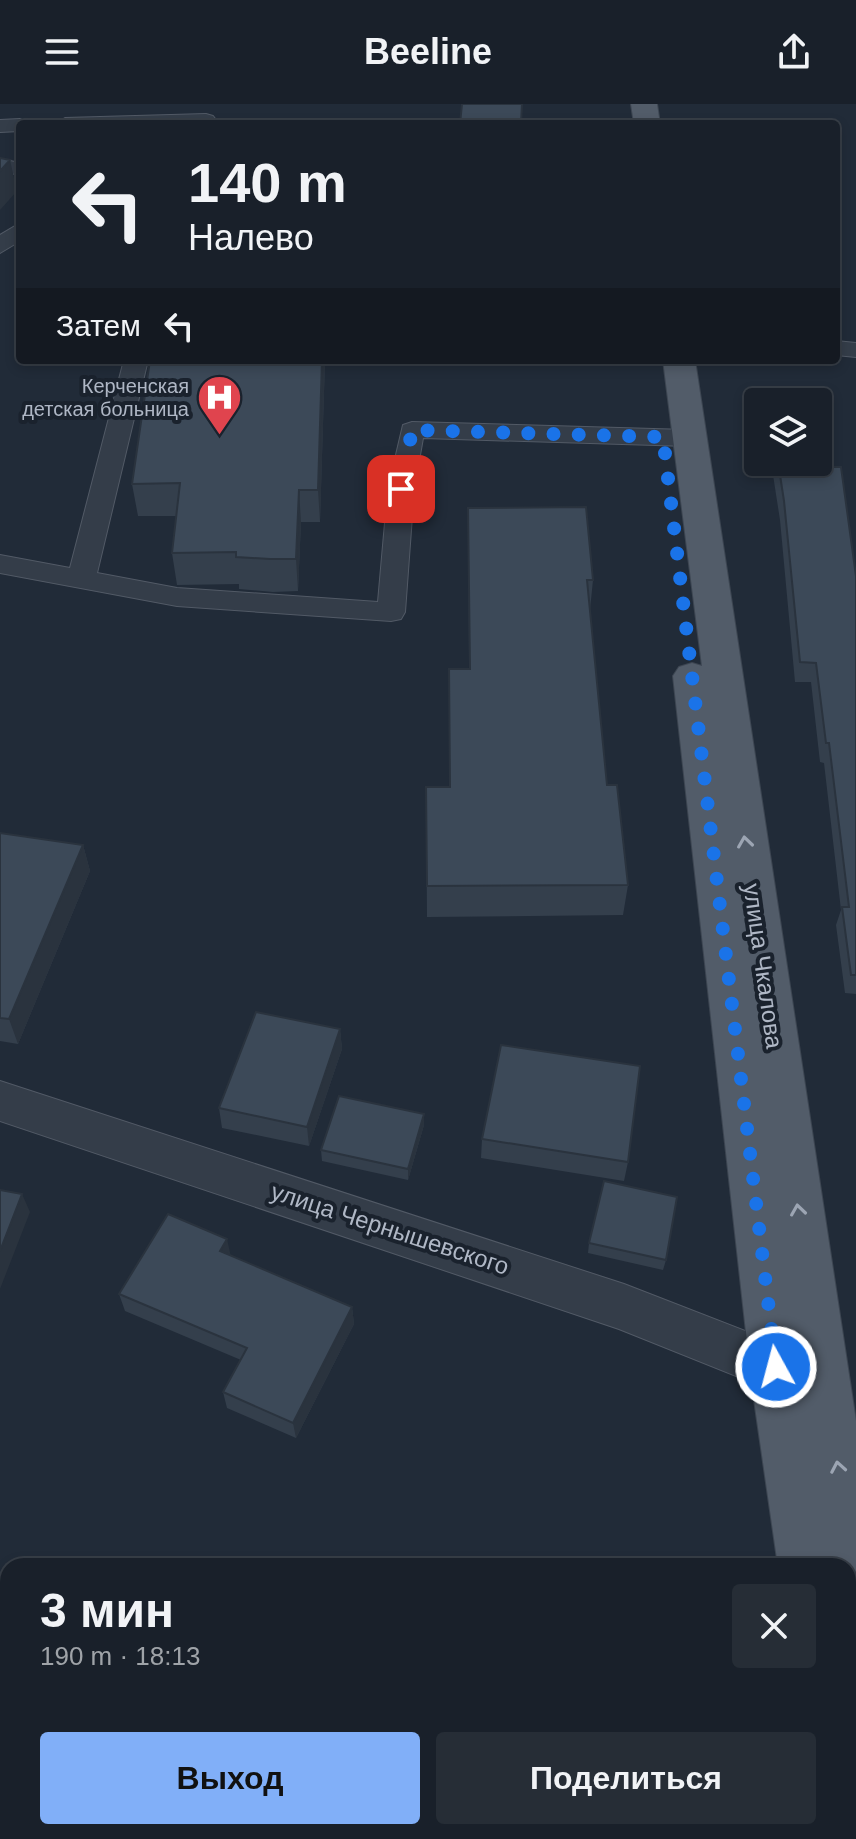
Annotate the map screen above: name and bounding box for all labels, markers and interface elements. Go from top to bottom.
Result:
icon: menu [40,30,84,74]
icon: share [772,30,816,74]
text: Beeline [364,31,492,72]
text: 140 m [188,151,347,214]
icon: left [56,152,160,256]
text: Налево [188,217,314,258]
icon: left [157,304,201,348]
text: Затем [56,309,141,342]
hospital icon: Керченская детская больница [196,373,244,436]
place label: Керченская детская больница [22,375,190,420]
map controls [744,388,832,476]
button: layers [744,388,832,476]
pin [367,455,435,523]
icon: arrive [379,467,423,511]
one-way arrow [737,835,754,849]
street label: улица Чкалова [739,882,789,1051]
street label: улица Чернышевского [268,1177,513,1280]
one-way arrow [790,1203,807,1217]
position arrow [734,1325,818,1409]
one-way arrow [830,1460,847,1474]
text: 3 мин [40,1584,174,1637]
button: close [732,1584,816,1668]
text: 190 m · 18:13 [40,1641,200,1671]
button: Выход [40,1732,420,1824]
button: Поделиться [436,1732,816,1824]

